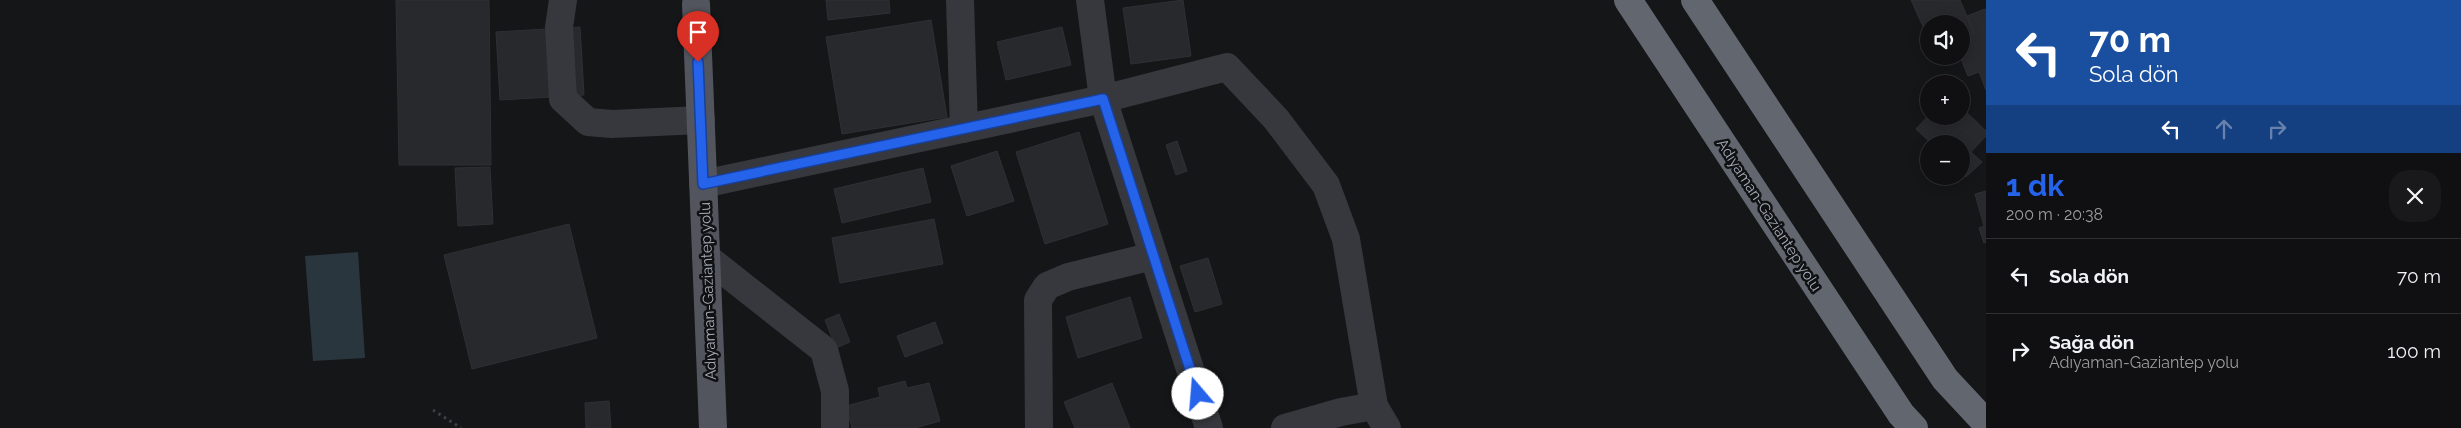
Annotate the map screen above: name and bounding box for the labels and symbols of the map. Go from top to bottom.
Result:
pin [677,11,719,62]
street label: Adıyaman-Gaziantep yolu [1713,135,1825,295]
street label: Adıyaman-Gaziantep yolu [696,202,720,380]
position arrow [1171,367,1223,419]

